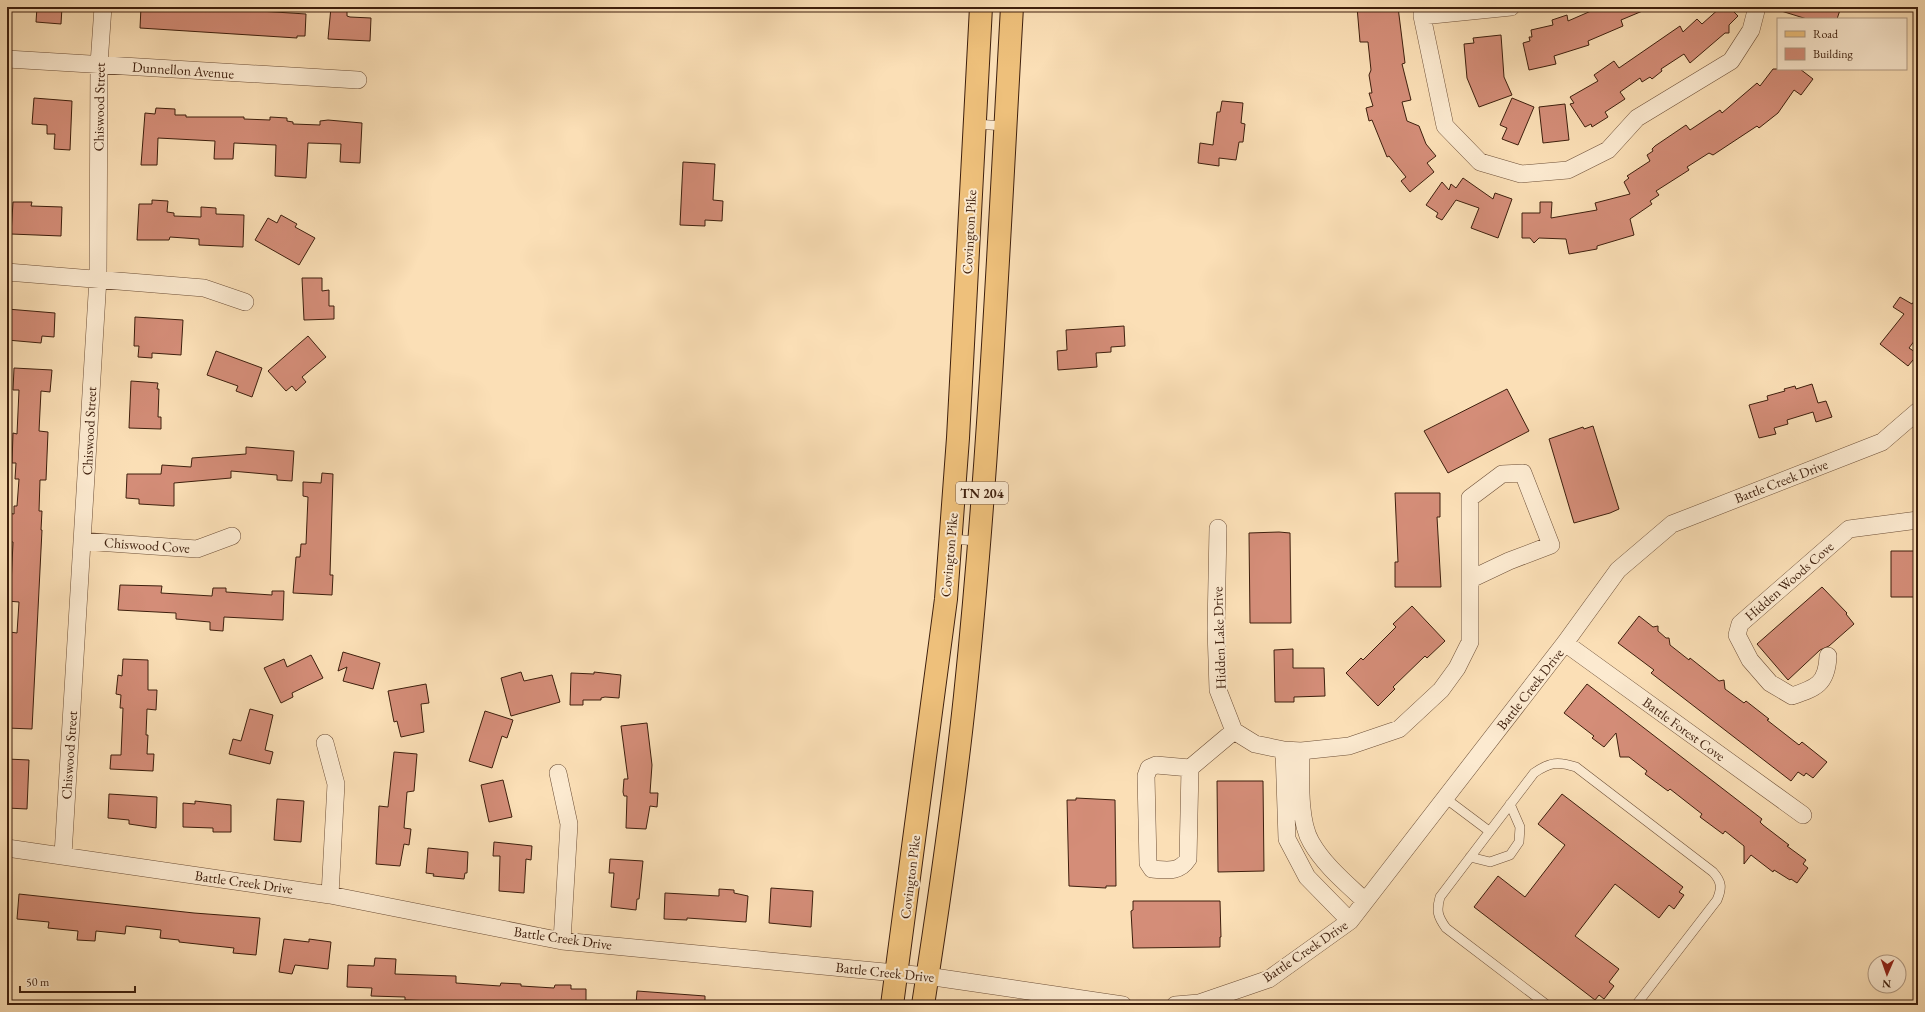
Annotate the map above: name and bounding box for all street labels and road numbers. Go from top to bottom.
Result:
street label: Dunnellon Avenue [131,57,235,83]
street label: Chiswood Street [89,62,109,152]
street label: Covington Pike [958,189,980,275]
street label: Chiswood Street [78,386,100,476]
street label: Battle Creek Drive [1732,455,1831,507]
road number: TN 204 [956,482,1008,504]
street label: Covington Pike [936,512,962,598]
street label: Chiswood Cove [103,533,191,557]
street label: Hidden Woods Cove [1741,537,1838,625]
street label: Hidden Lake Drive [1208,586,1230,690]
street label: Battle Creek Drive [1492,644,1568,734]
street label: Battle Forest Cove [1639,693,1729,765]
street label: Chiswood Street [57,709,81,800]
street label: Covington Pike [896,833,924,920]
street label: Battle Creek Drive [194,866,295,898]
street label: Battle Creek Drive [1259,916,1351,986]
street label: Battle Creek Drive [513,922,614,954]
street label: Battle Creek Drive [835,958,936,986]

